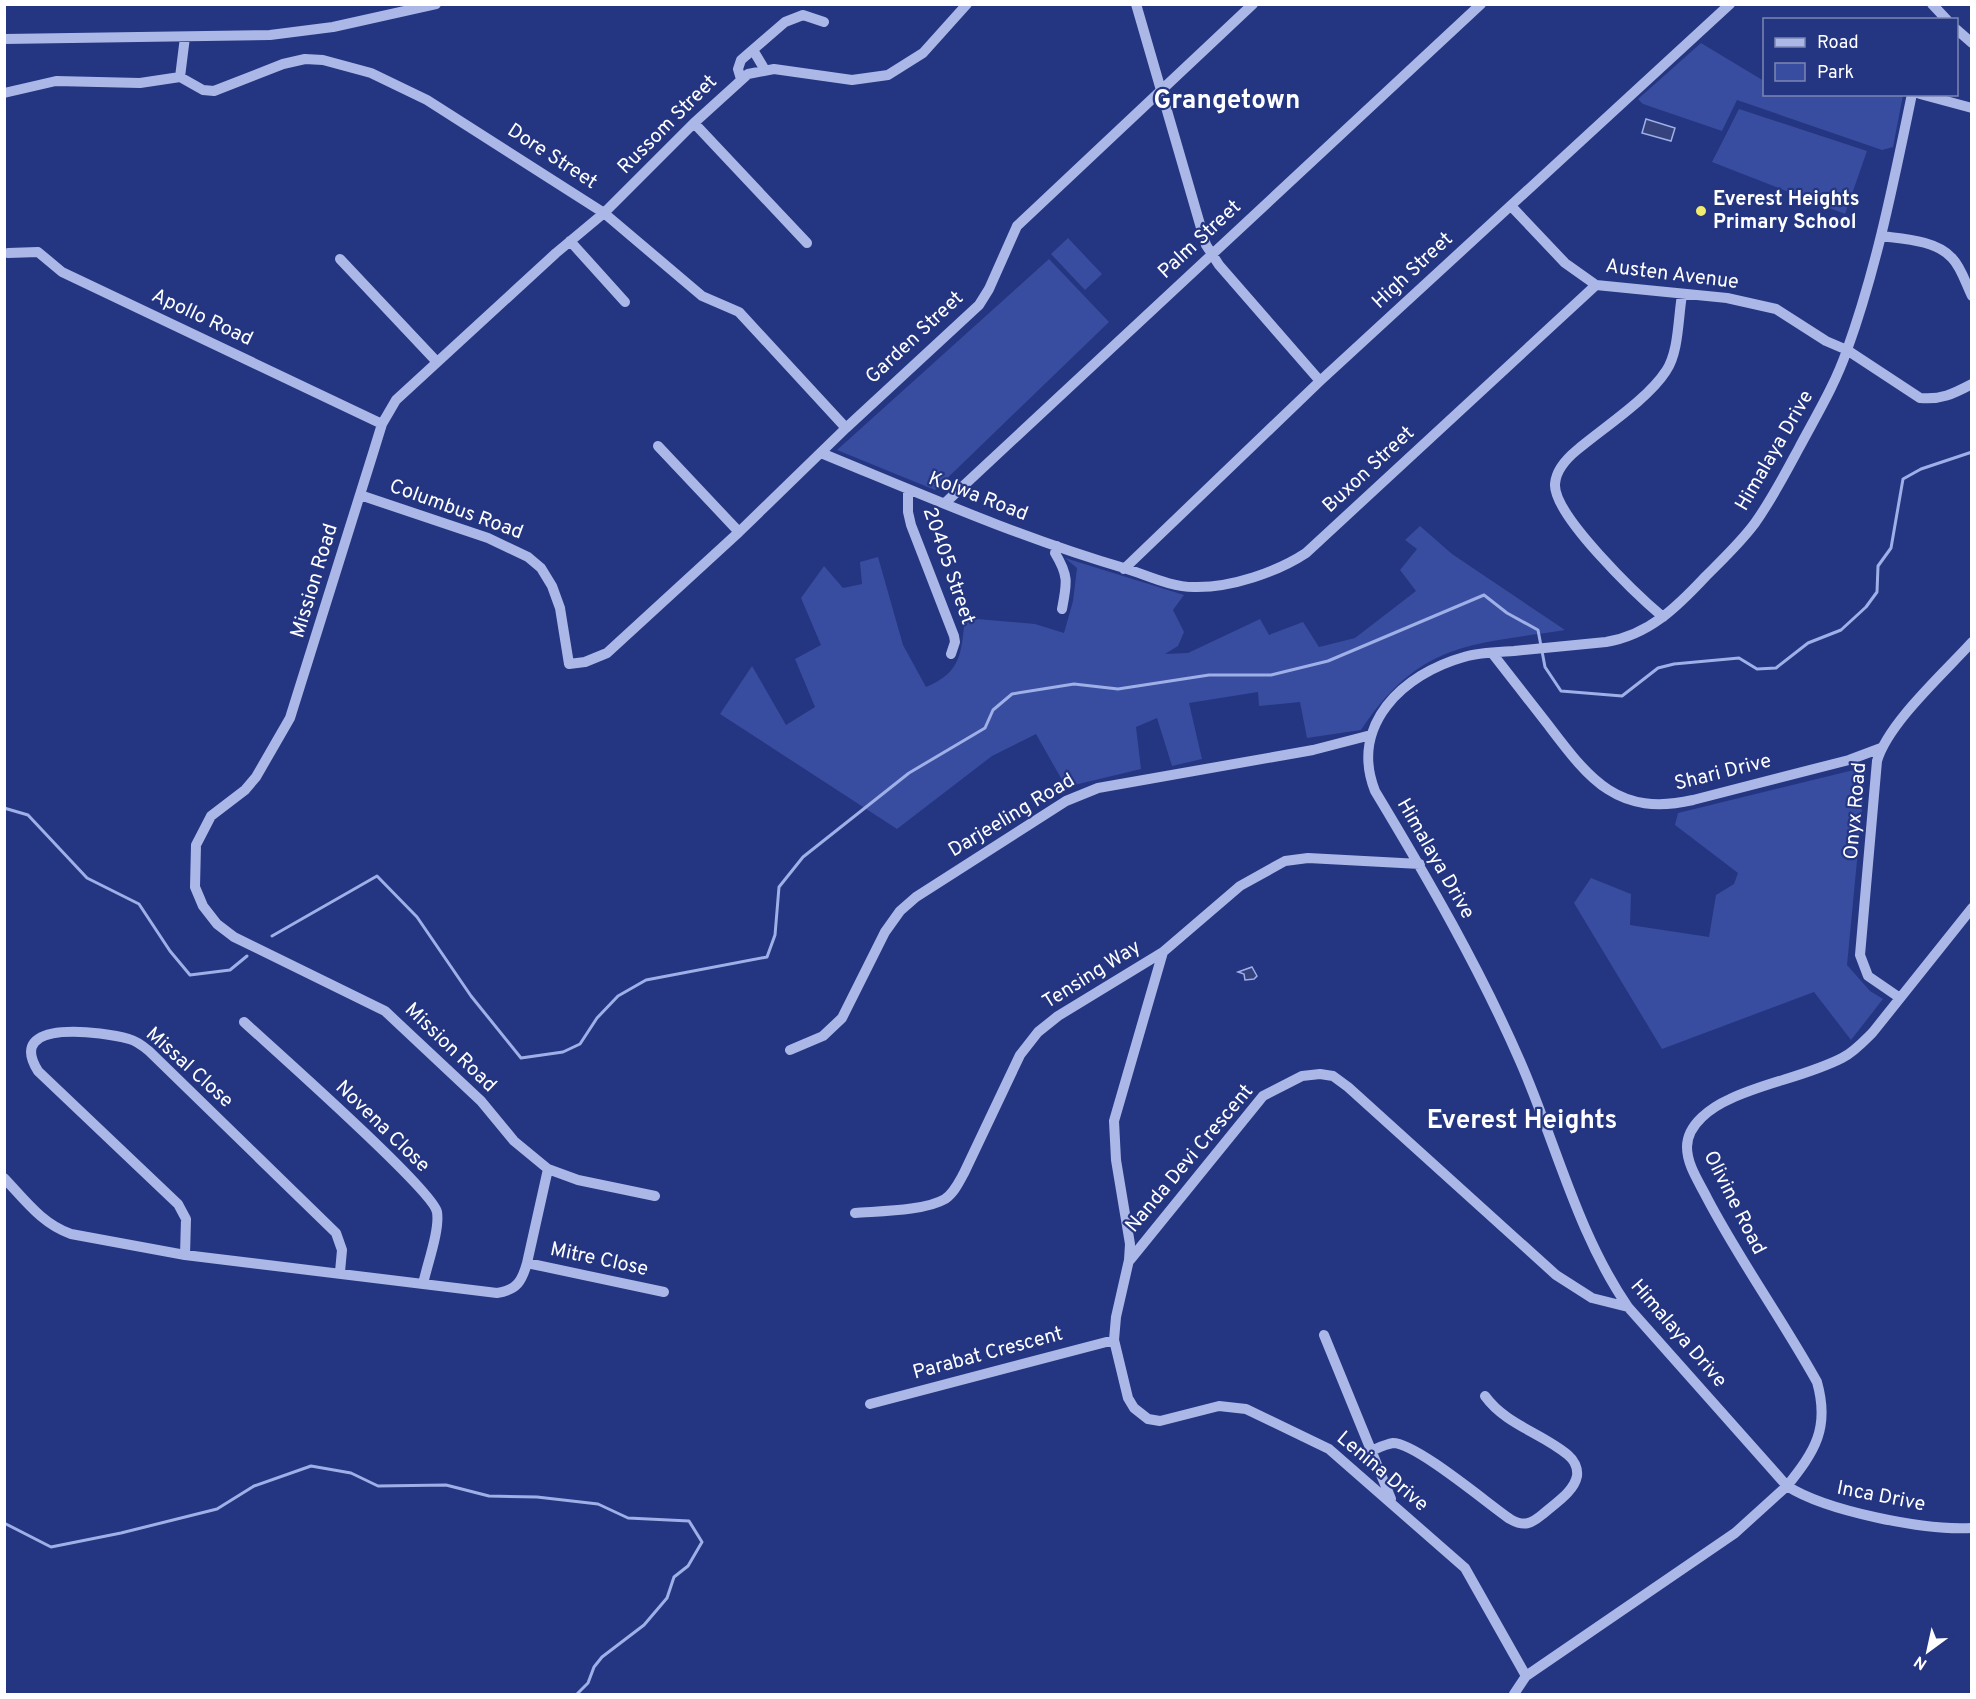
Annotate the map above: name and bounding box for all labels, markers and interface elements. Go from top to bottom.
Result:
legend [1763,18,1958,96]
text: Road [1817,32,1859,55]
text: Park [1817,62,1854,85]
street label: Russom Street [613,70,723,180]
district label: Grangetown [1154,85,1300,118]
street label: Dore Street [502,118,602,196]
place label: Everest Heights Primary School [1713,187,1860,236]
street label: Palm Street [1153,195,1247,285]
marker: Everest Heights Primary School [1694,204,1708,218]
street label: High Street [1367,227,1459,315]
street label: Austen Avenue [1604,254,1740,296]
street label: Apollo Road [147,283,257,353]
street label: Garden Street [860,286,970,390]
street label: Himalaya Drive [1730,386,1820,516]
street label: Buxon Street [1318,421,1420,519]
street label: Kolwa Road [924,466,1032,528]
street label: Columbus Road [385,474,527,546]
street label: 20405 Street [916,504,980,628]
street label: Mission Road [285,521,345,641]
street label: Shari Drive [1672,748,1774,798]
street label: Onyx Road [1839,761,1873,861]
street label: Darjeeling Road [944,768,1080,864]
street label: Himalaya Drive [1390,794,1480,924]
street label: Tensing Way [1038,935,1146,1015]
street label: Mission Road [398,998,502,1098]
street label: Missal Close [140,1022,238,1114]
street label: Novena Close [329,1075,435,1179]
street label: Nanda Devi Crescent [1120,1079,1260,1239]
district label: Everest Heights [1427,1105,1617,1138]
street label: Olivine Road [1697,1147,1771,1259]
street label: Mitre Close [548,1237,650,1283]
street label: Himalaya Drive [1624,1274,1732,1394]
street label: Parabat Crescent [910,1321,1066,1387]
street label: Lenina Drive [1331,1426,1433,1518]
street label: Inca Drive [1835,1476,1927,1518]
north arrow [1898,1621,1958,1681]
text: N [1911,1650,1931,1673]

